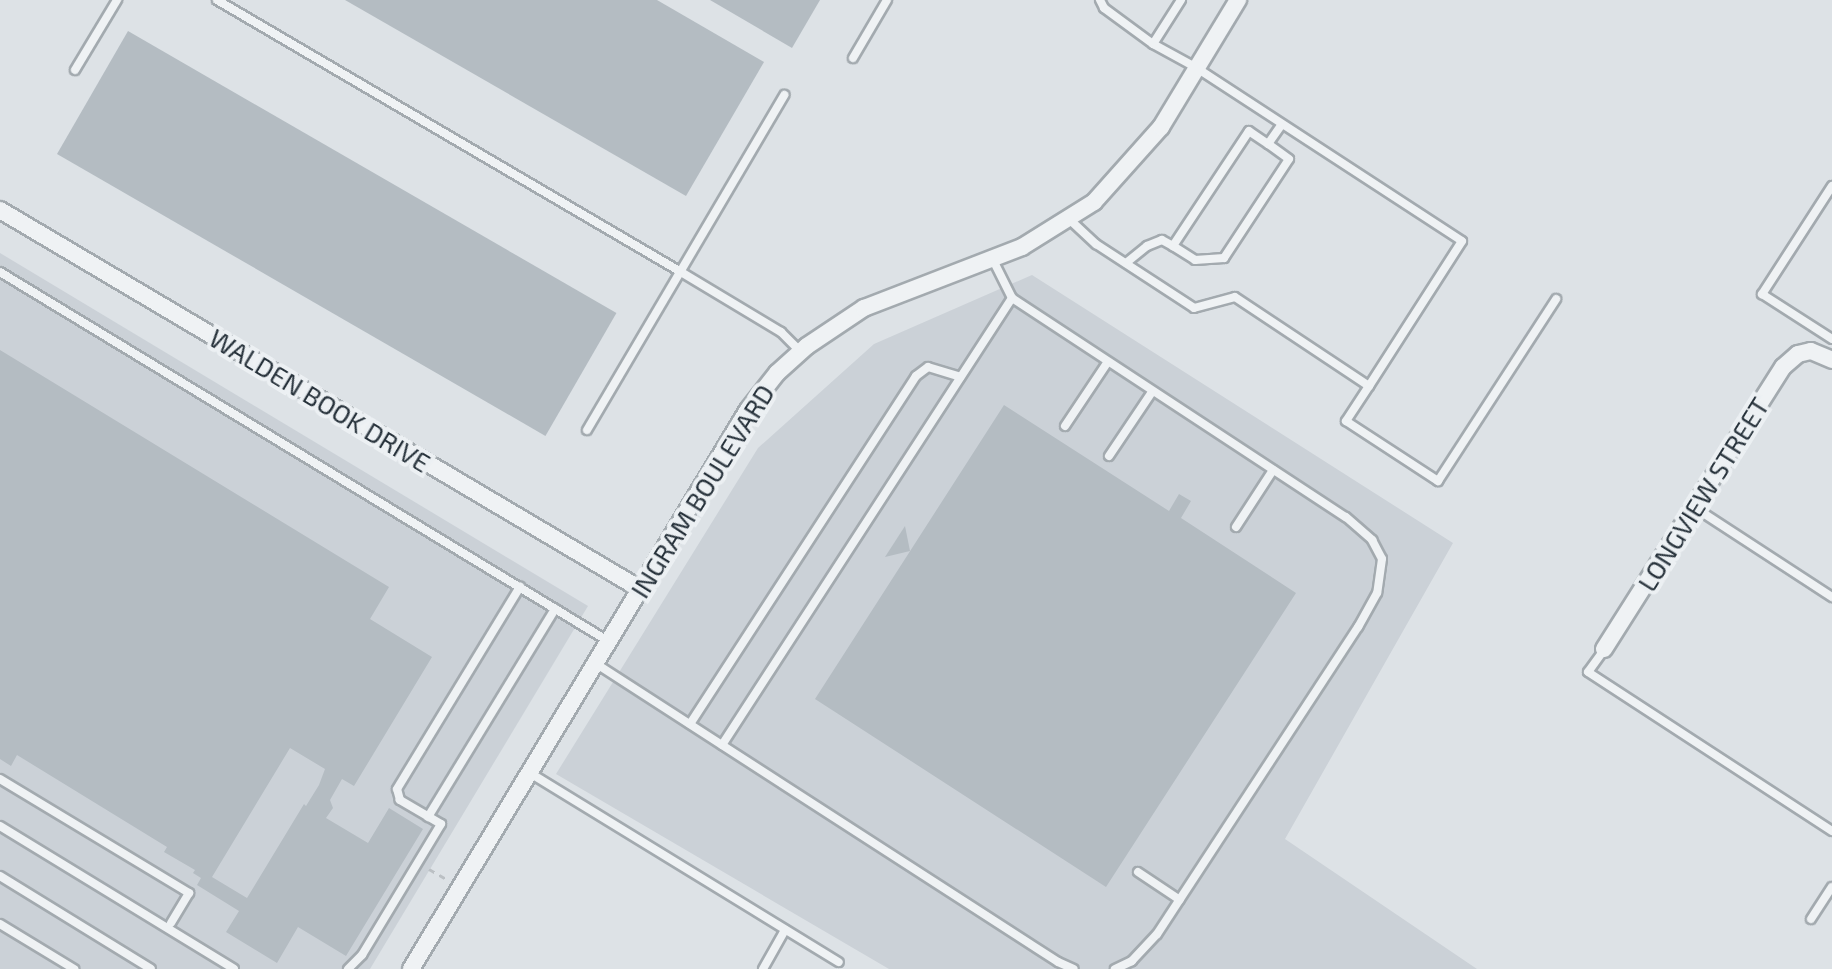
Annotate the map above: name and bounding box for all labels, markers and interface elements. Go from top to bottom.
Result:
street label: WALDEN BOOK DRIVE [204,322,436,478]
street label: INGRAM BOULEVARD [624,379,780,603]
street label: LONGVIEW STREET [1631,391,1775,597]

